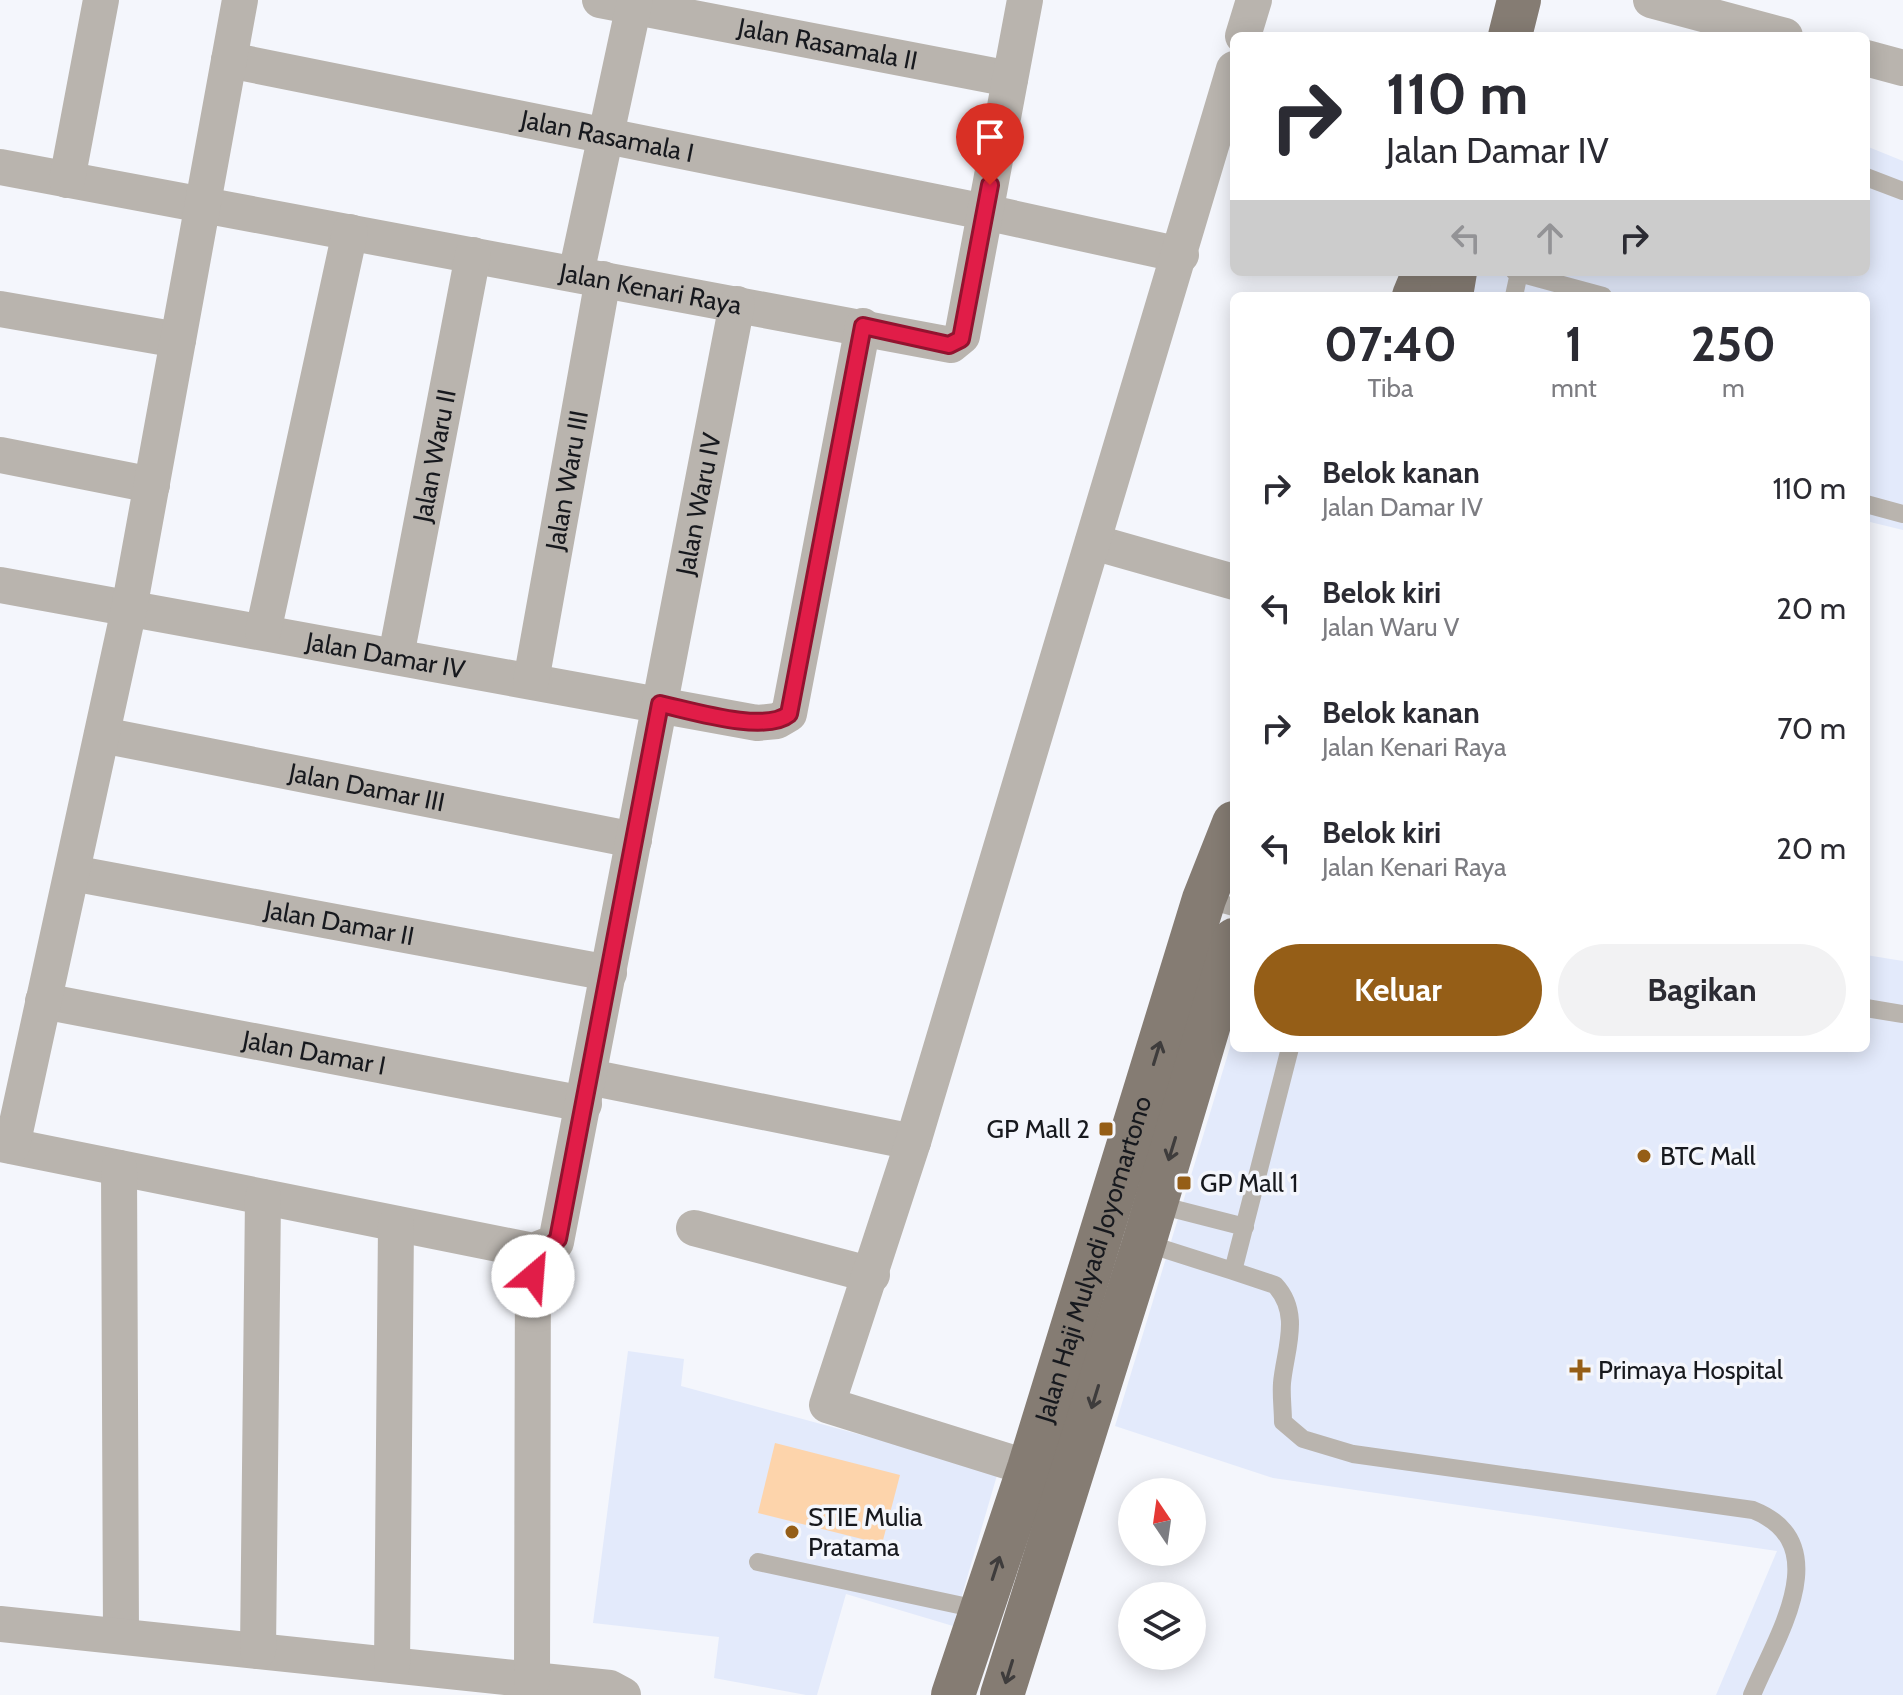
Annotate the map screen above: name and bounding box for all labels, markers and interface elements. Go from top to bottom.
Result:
street label: Jalan Rasamala II [734,11,920,77]
text: 110 m [1386,60,1528,128]
icon: right [1254,64,1358,168]
street label: Jalan Rasamala I [517,103,697,169]
pin [956,103,1024,185]
icon: arrive [968,115,1012,159]
text: Jalan Damar IV [1386,128,1609,172]
icon: left [1444,216,1488,260]
icon: ahead [1528,216,1572,260]
icon: right [1612,216,1656,260]
street label: Jalan Kenari Raya [556,256,745,322]
text: 07:40 [1324,315,1457,373]
text: 1 [1565,315,1583,373]
text: 250 [1691,315,1776,373]
text: Tiba [1367,372,1413,404]
text: mnt [1551,372,1597,404]
text: m [1722,372,1745,404]
street label: Jalan Waru II [406,386,463,526]
street label: Jalan Waru III [539,408,595,554]
street label: Jalan Waru IV [669,430,728,579]
text: Belok kanan [1322,454,1480,491]
icon: right [1254,466,1298,510]
text: 110 m [1772,470,1846,507]
text: Jalan Damar IV [1322,491,1483,523]
text: Belok kiri [1322,574,1441,611]
icon: left [1254,586,1298,630]
text: 20 m [1776,590,1846,627]
text: Jalan Waru V [1322,611,1459,643]
street label: Jalan Damar IV [303,625,468,685]
text: Belok kanan [1322,694,1480,731]
icon: right [1254,706,1298,750]
text: 70 m [1777,710,1846,747]
text: Jalan Kenari Raya [1322,731,1507,763]
street label: Jalan Damar III [285,756,448,818]
text: Belok kiri [1322,814,1441,851]
icon: left [1254,826,1298,870]
text: 20 m [1776,830,1846,867]
text: Jalan Kenari Raya [1322,851,1507,883]
street label: Jalan Damar II [261,893,417,952]
button: Keluar [1254,944,1542,1036]
button: Bagikan [1558,944,1846,1036]
street label: Jalan Damar I [239,1023,388,1082]
one-way arrow [1150,1040,1165,1066]
street label: Jalan Haji Mulyadi Joyomartono [1028,1092,1159,1427]
place label: GP Mall 2 [987,1113,1090,1145]
marker: GP Mall 2 [1097,1120,1115,1138]
one-way arrow [1164,1136,1178,1161]
place label: BTC Mall [1660,1140,1756,1172]
marker: BTC Mall [1635,1147,1653,1165]
place label: GP Mall 1 [1200,1167,1298,1199]
marker: GP Mall 1 [1175,1174,1193,1192]
position arrow [491,1234,575,1318]
place label: Primaya Hospital [1598,1354,1783,1386]
marker: Primaya Hospital [1569,1359,1591,1381]
one-way arrow [1087,1384,1102,1410]
north arrow [1118,1478,1206,1566]
map controls [1118,1478,1206,1670]
place label: STIE Mulia Pratama [808,1501,923,1563]
marker: STIE Mulia Pratama [783,1523,801,1541]
one-way arrow [989,1556,1004,1581]
button: layers [1118,1582,1206,1670]
one-way arrow [1001,1659,1016,1685]

